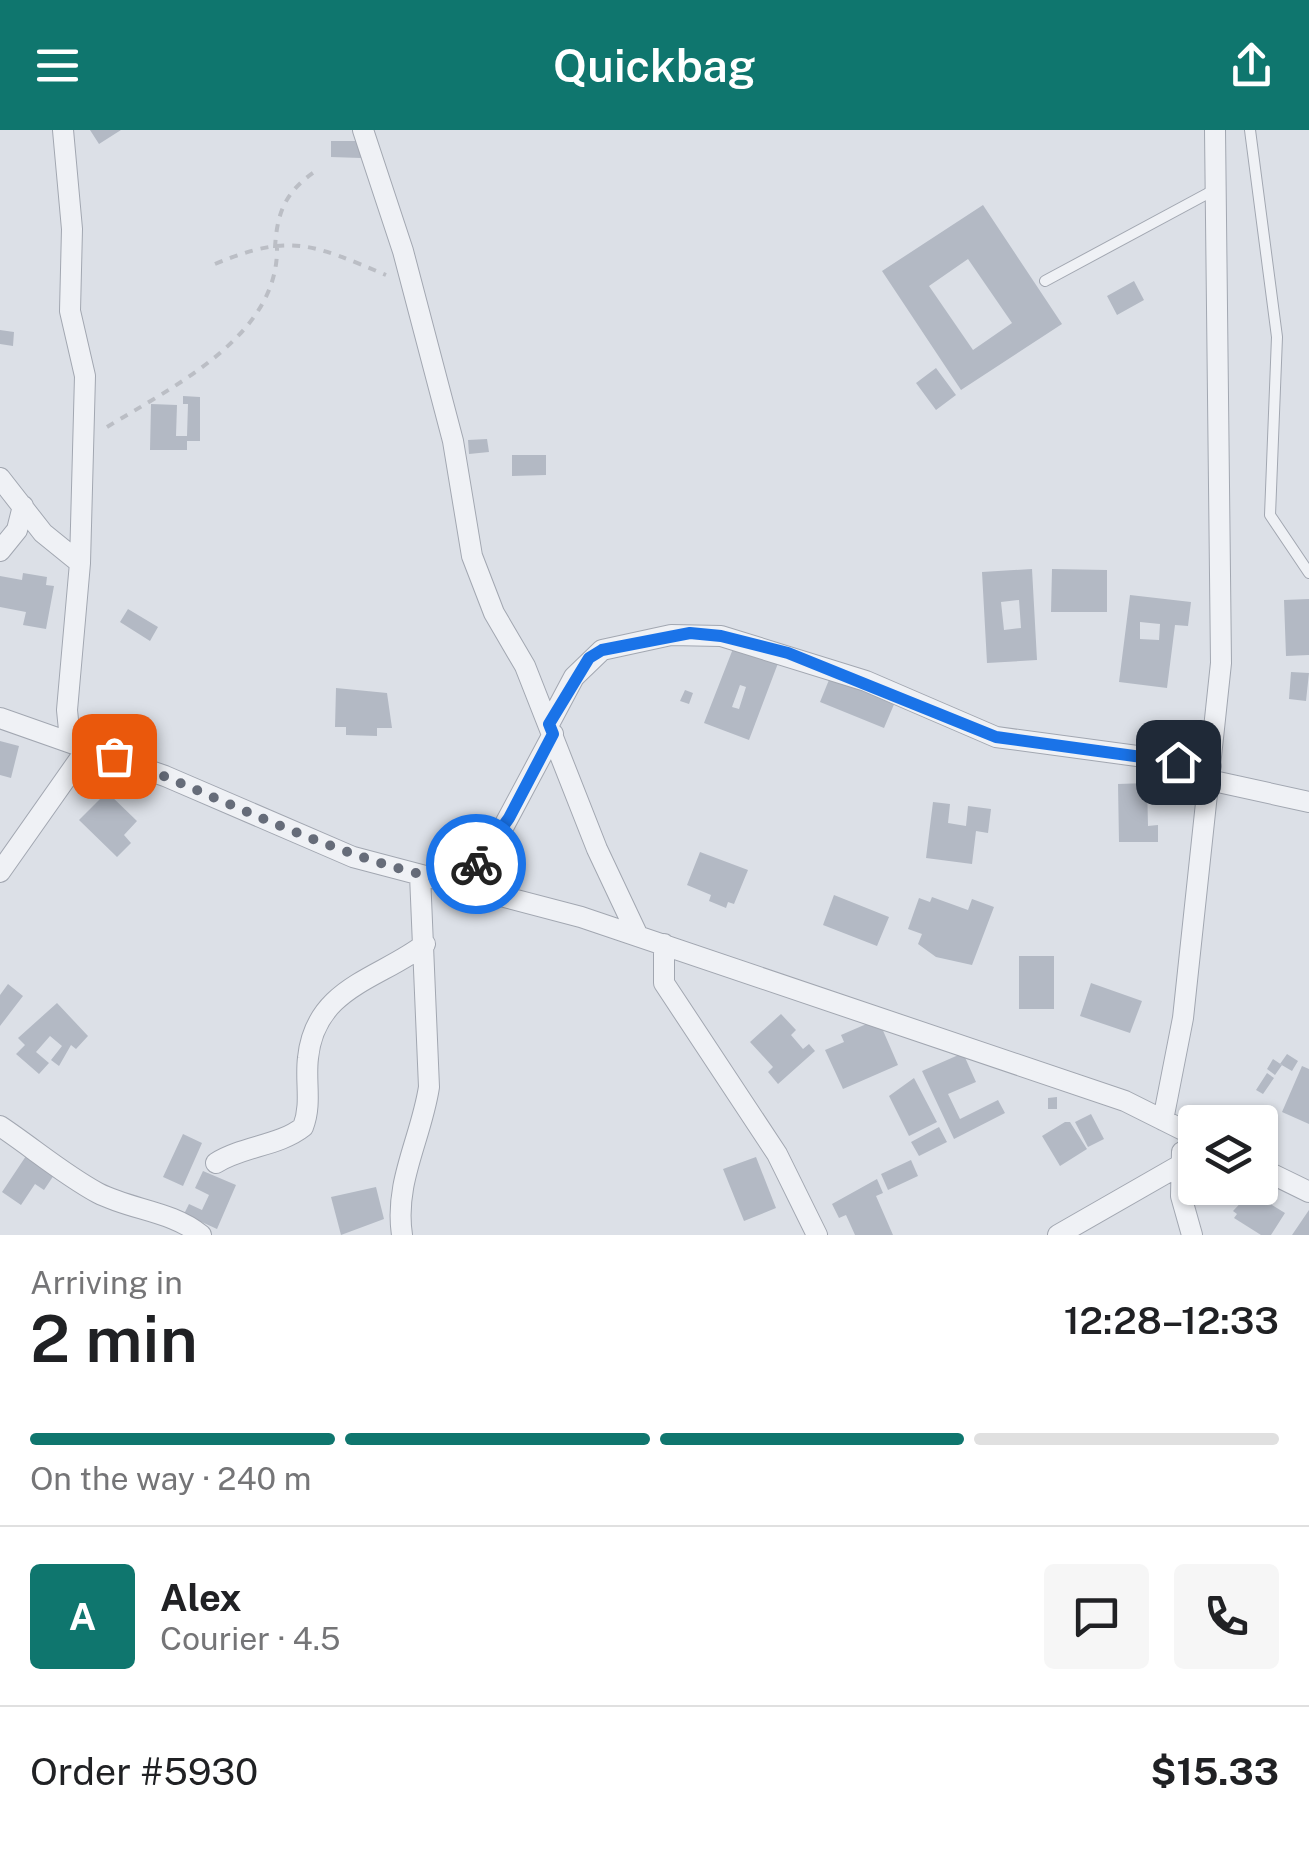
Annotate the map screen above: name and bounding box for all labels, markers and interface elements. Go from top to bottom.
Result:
icon: menu [30,38,85,93]
icon: share [1224,38,1279,93]
text: Quickbag [553,39,756,92]
pin [72,714,157,799]
pin [1136,720,1221,805]
icon: bag [87,729,142,784]
icon: home [1151,735,1206,790]
courier [426,814,526,914]
icon: bike [449,837,504,892]
map controls [1178,1105,1278,1205]
button: layers [1178,1105,1278,1205]
text: Arriving in [30,1264,183,1301]
text: 12:28–12:33 [1064,1298,1279,1343]
text: 2 min [30,1300,198,1377]
text: On the way · 240 m [30,1460,312,1497]
button: chat [1044,1564,1149,1669]
button: phone [1174,1564,1279,1669]
text: Alex [160,1575,242,1620]
text: A [69,1594,96,1639]
text: Courier · 4.5 [160,1620,340,1657]
text: Order #5930 [30,1749,258,1794]
text: $15.33 [1151,1749,1279,1794]

